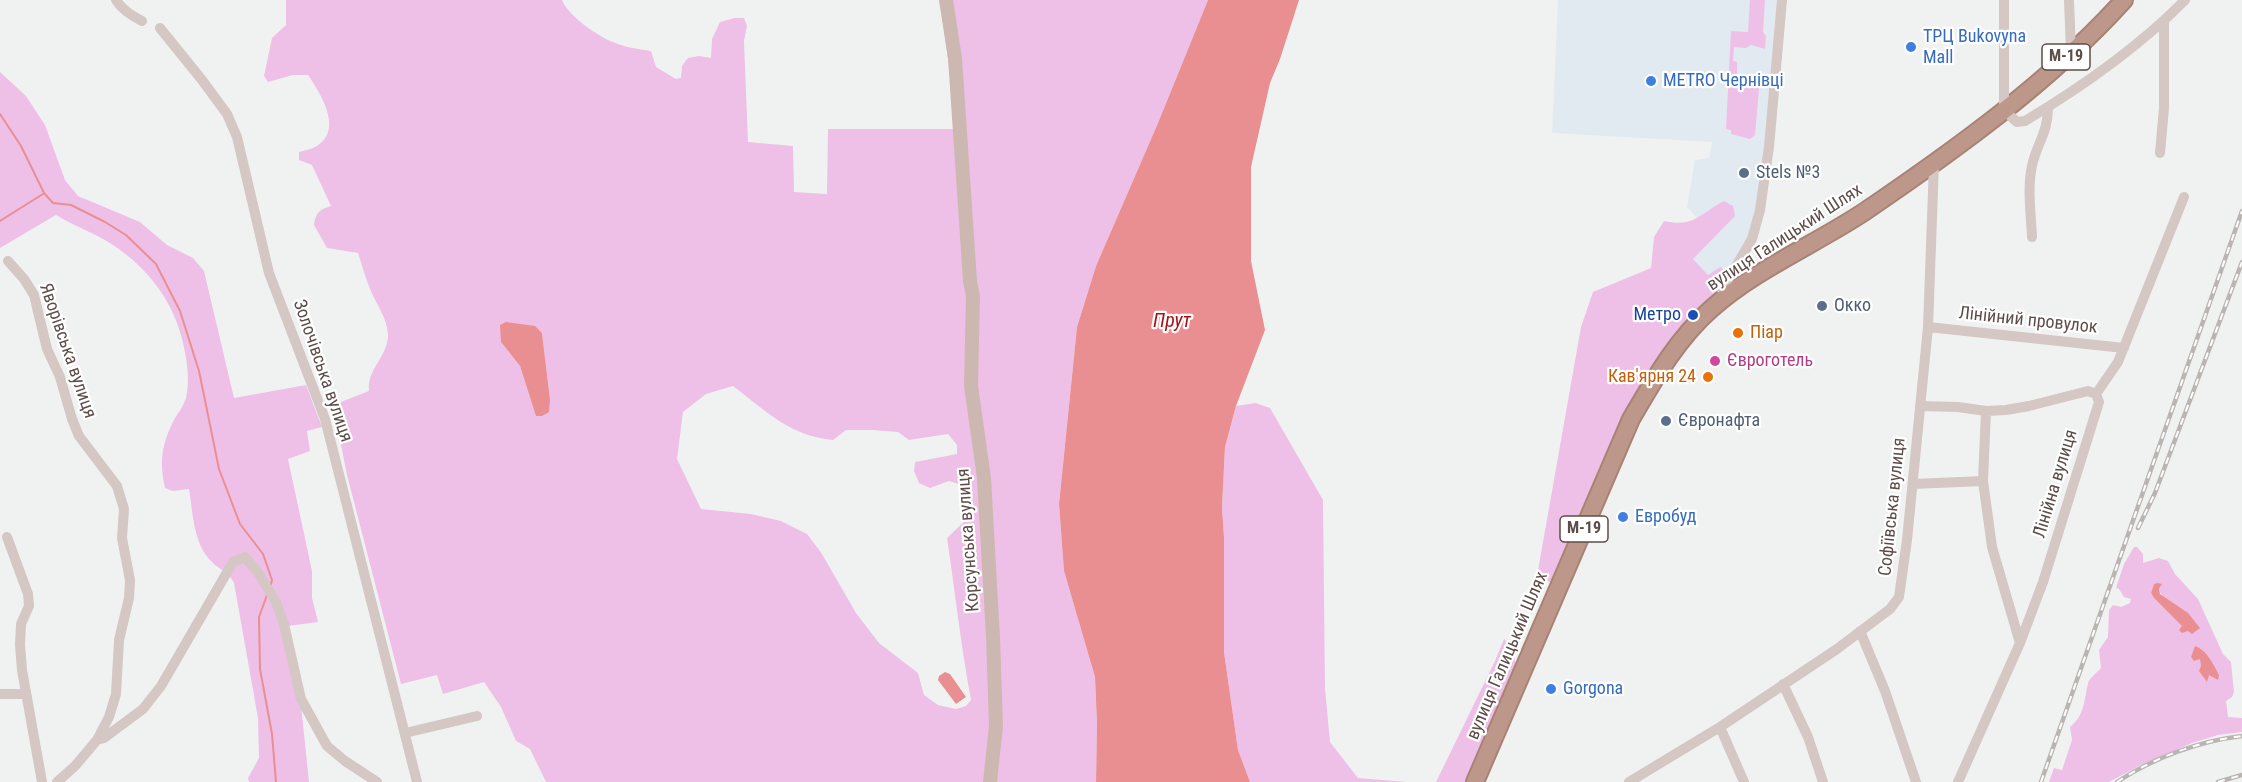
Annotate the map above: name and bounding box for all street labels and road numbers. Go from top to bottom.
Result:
road number: М-19 [2042,44,2090,70]
street label: вулиця Галицький Шлях [1703,180,1867,296]
street label: Яворівська вулиця [34,281,100,421]
street label: Золочівська вулиця [287,297,357,445]
street label: Лінійний провулок [1958,303,2098,339]
street label: Лінійна вулиця [2029,427,2083,541]
street label: Софіївська вулиця [1875,437,1911,577]
street label: Корсунська вулиця [953,468,985,612]
road number: М-19 [1560,516,1608,542]
street label: вулиця Галицький Шлях [1463,569,1553,743]

